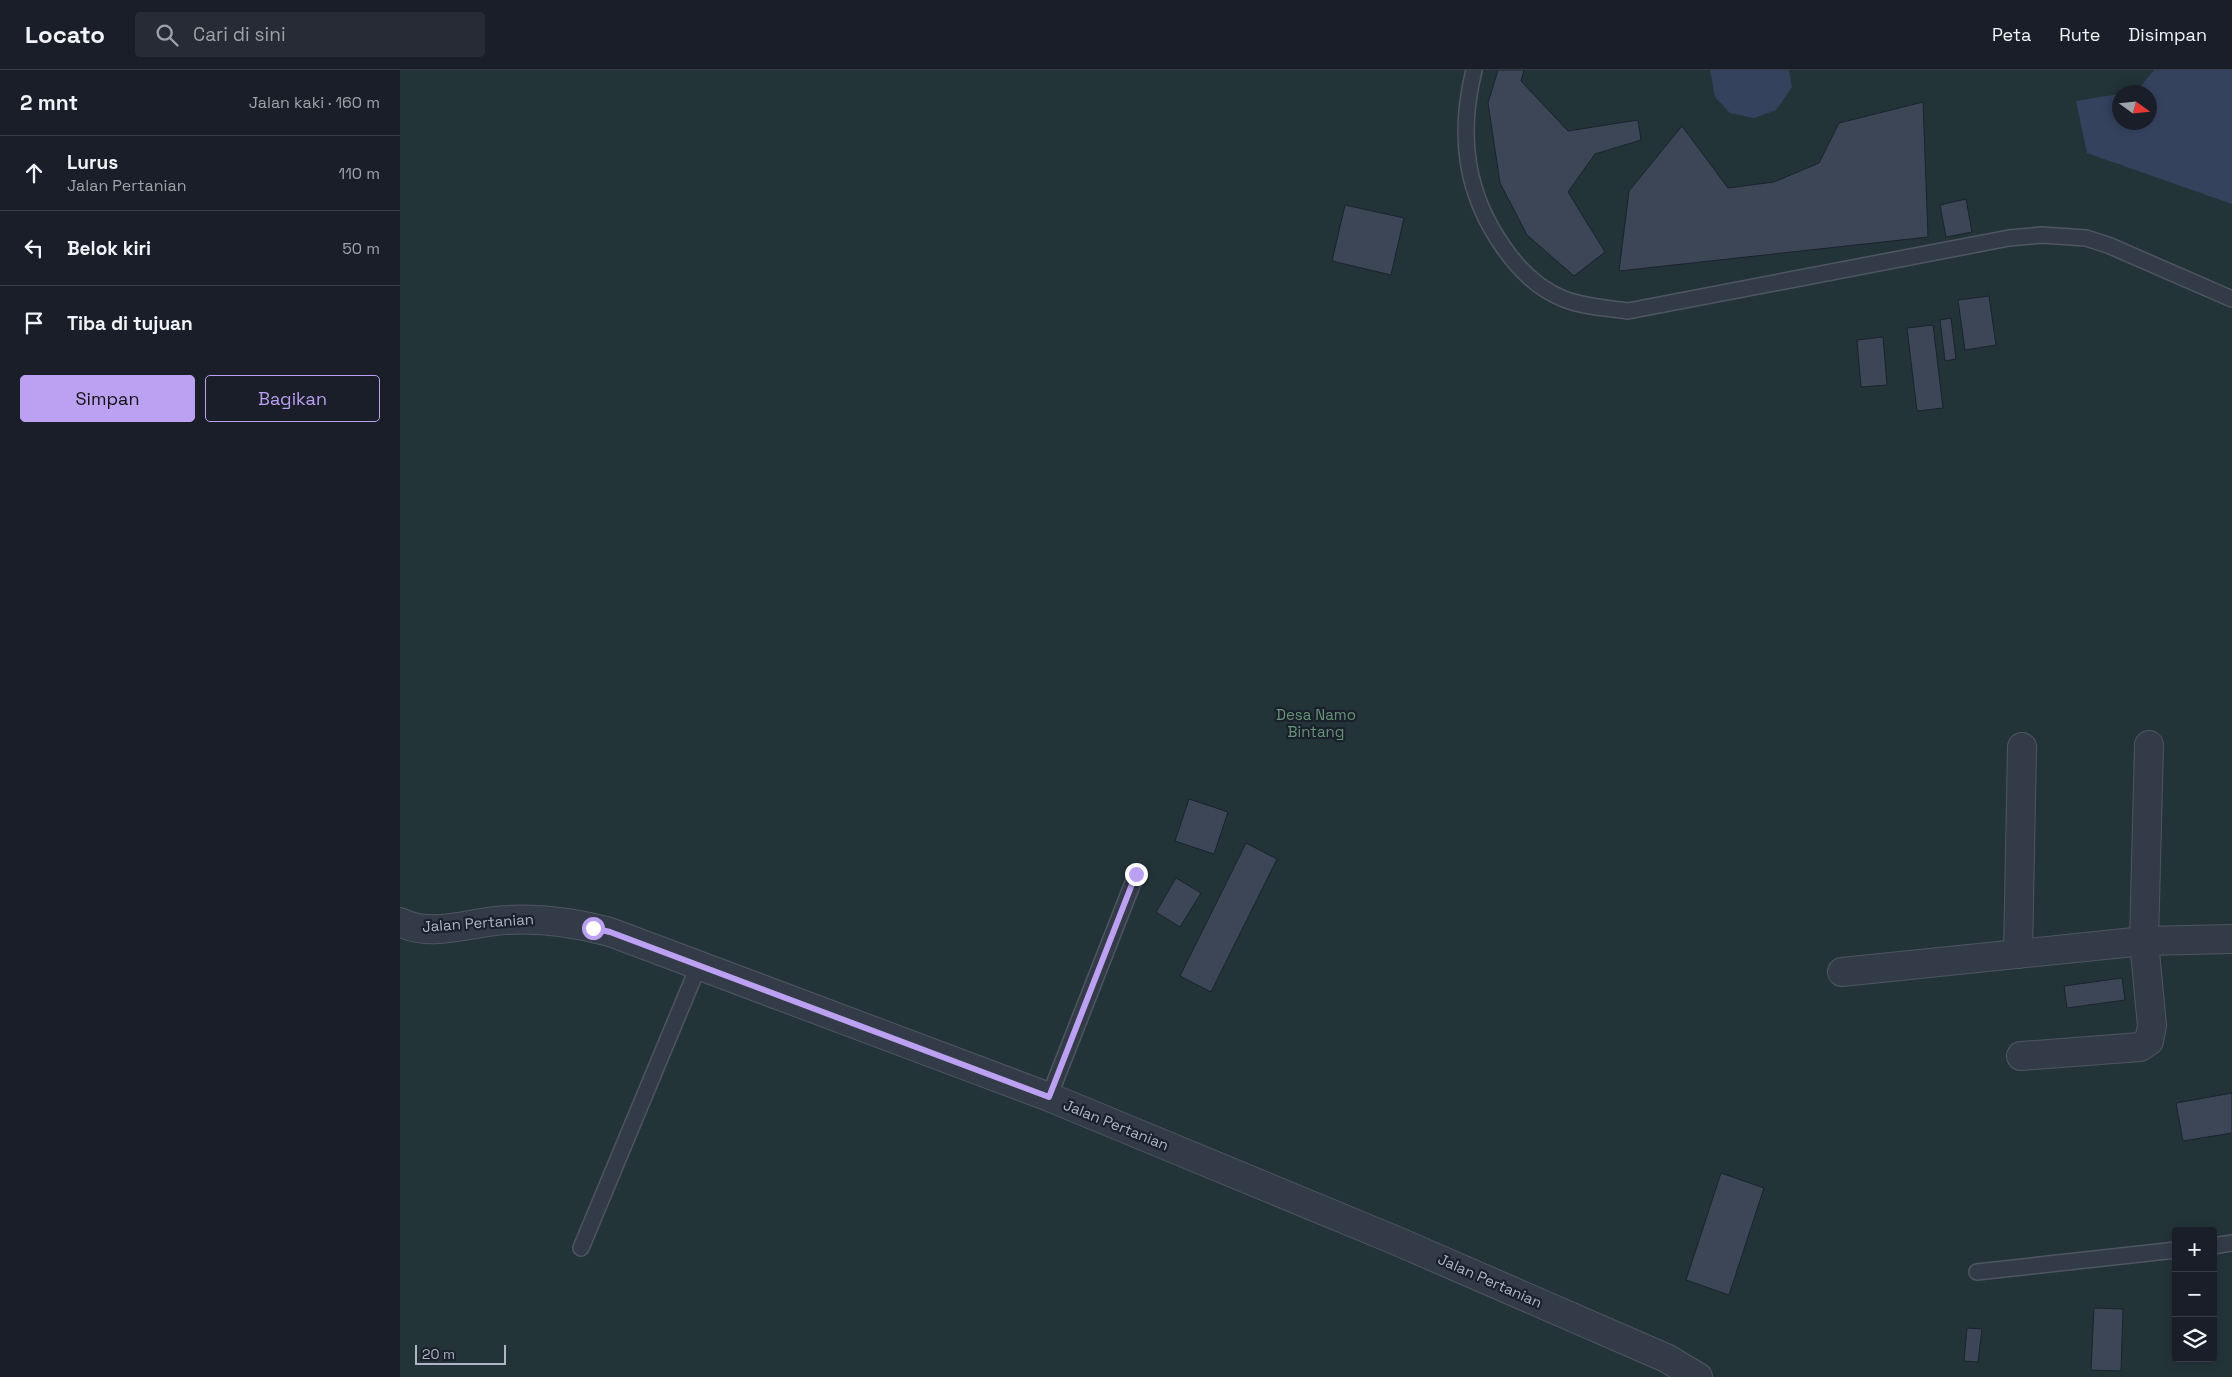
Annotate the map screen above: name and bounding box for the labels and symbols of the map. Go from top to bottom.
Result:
north arrow [2112,85,2157,130]
park label: Desa Namo Bintang [1276,705,1356,741]
route end [1125,863,1148,886]
street label: Jalan Pertanian [421,909,534,936]
route start [582,917,605,940]
street label: Jalan Pertanian [1061,1095,1172,1154]
street label: Jalan Pertanian [1435,1249,1545,1312]
scale bar [415,1342,506,1365]

